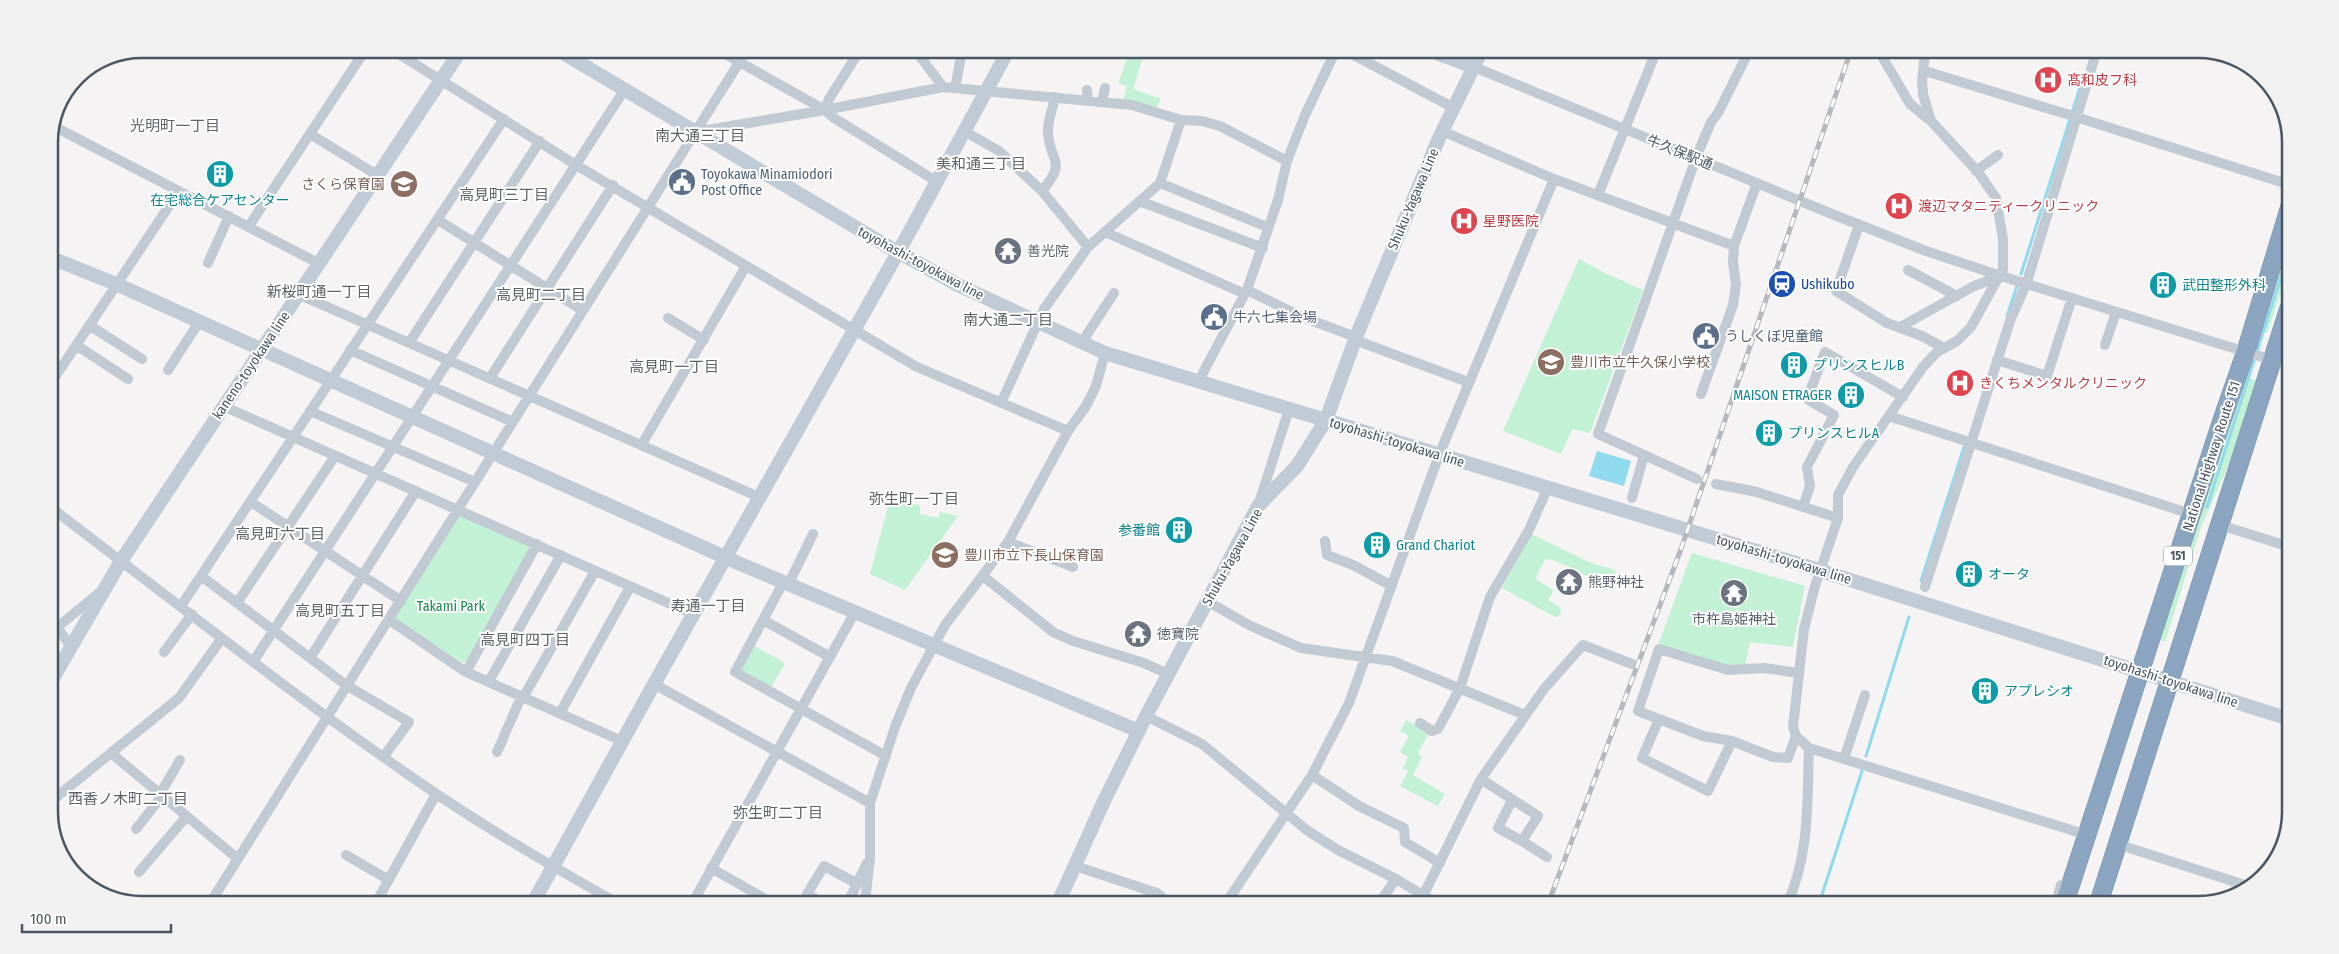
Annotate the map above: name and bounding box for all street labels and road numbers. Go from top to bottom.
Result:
street label: 牛久保駅通 [1644,131,1715,173]
street label: Shuku-Yagawa Line [1384,146,1443,253]
street label: toyohashi-toyokawa line [855,223,987,304]
street label: kaneno-toyokawa line [209,308,294,422]
street label: National Highway Route 151 [2179,379,2244,533]
street label: toyohashi-toyokawa line [1327,414,1467,471]
street label: Shuku-Yagawa Line [1199,506,1266,609]
street label: toyohashi-toyokawa line [1714,531,1854,588]
road number: 151 [2164,546,2192,566]
street label: toyohashi-toyokawa line [2101,652,2240,711]

